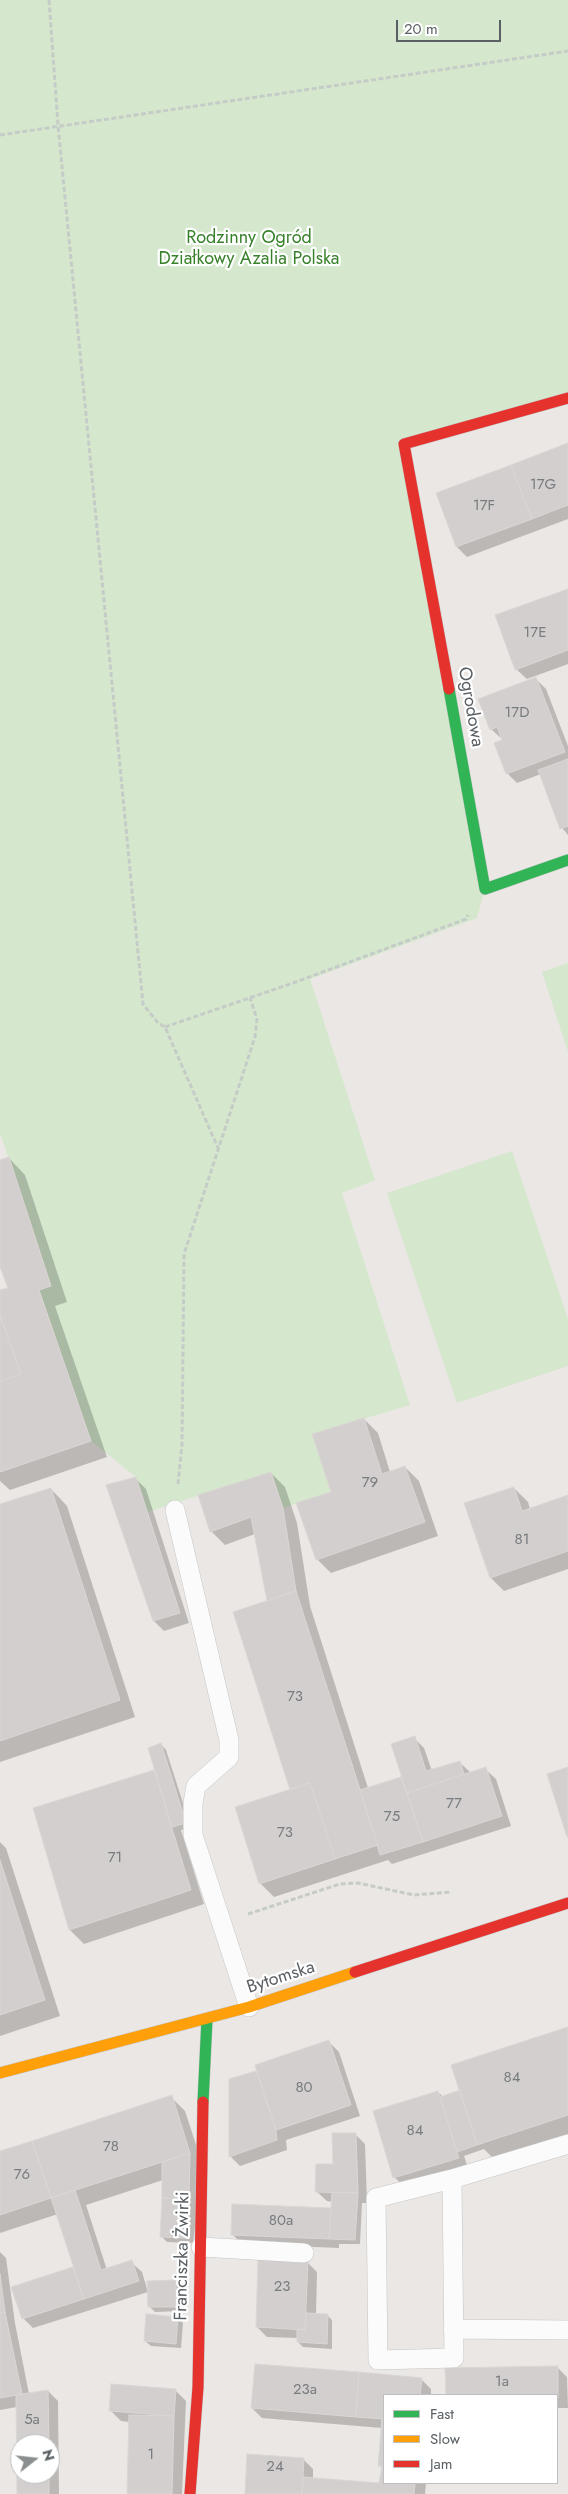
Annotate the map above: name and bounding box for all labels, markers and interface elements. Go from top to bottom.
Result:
scale bar [398,10,503,42]
text: 20 m [404,18,438,40]
park label: Rodzinny Ogród Działkowy Azalia Polska [158,228,340,270]
house number: 17G [530,476,556,494]
house number: 17F [473,497,495,515]
house number: 17E [524,624,546,642]
street label: Ogrodowa [452,665,488,749]
house number: 17D [505,704,529,722]
house number: 79 [362,1474,378,1492]
house number: 81 [515,1531,529,1549]
house number: 73 [287,1688,303,1706]
house number: 77 [446,1795,462,1813]
house number: 75 [384,1808,400,1826]
house number: 73 [277,1824,293,1842]
house number: 71 [108,1849,122,1867]
street label: Bytomska [244,1957,318,1999]
house number: 84 [504,2069,520,2087]
house number: 80 [295,2079,313,2097]
house number: 84 [407,2122,423,2140]
house number: 78 [103,2138,119,2156]
house number: 76 [14,2166,30,2184]
street label: Franciszka Żwirki [171,2191,195,2321]
house number: 80a [269,2212,293,2230]
house number: 23 [274,2278,290,2296]
house number: 1a [495,2373,509,2391]
house number: 23a [293,2381,317,2399]
legend [383,2394,558,2484]
text: Fast [430,2403,454,2425]
house number: 5a [24,2411,40,2429]
text: Slow [430,2428,460,2450]
north arrow [10,2434,60,2484]
house number: 1 [148,2446,154,2464]
text: N [37,2447,60,2463]
text: Jam [430,2453,453,2475]
house number: 24 [266,2458,284,2476]

